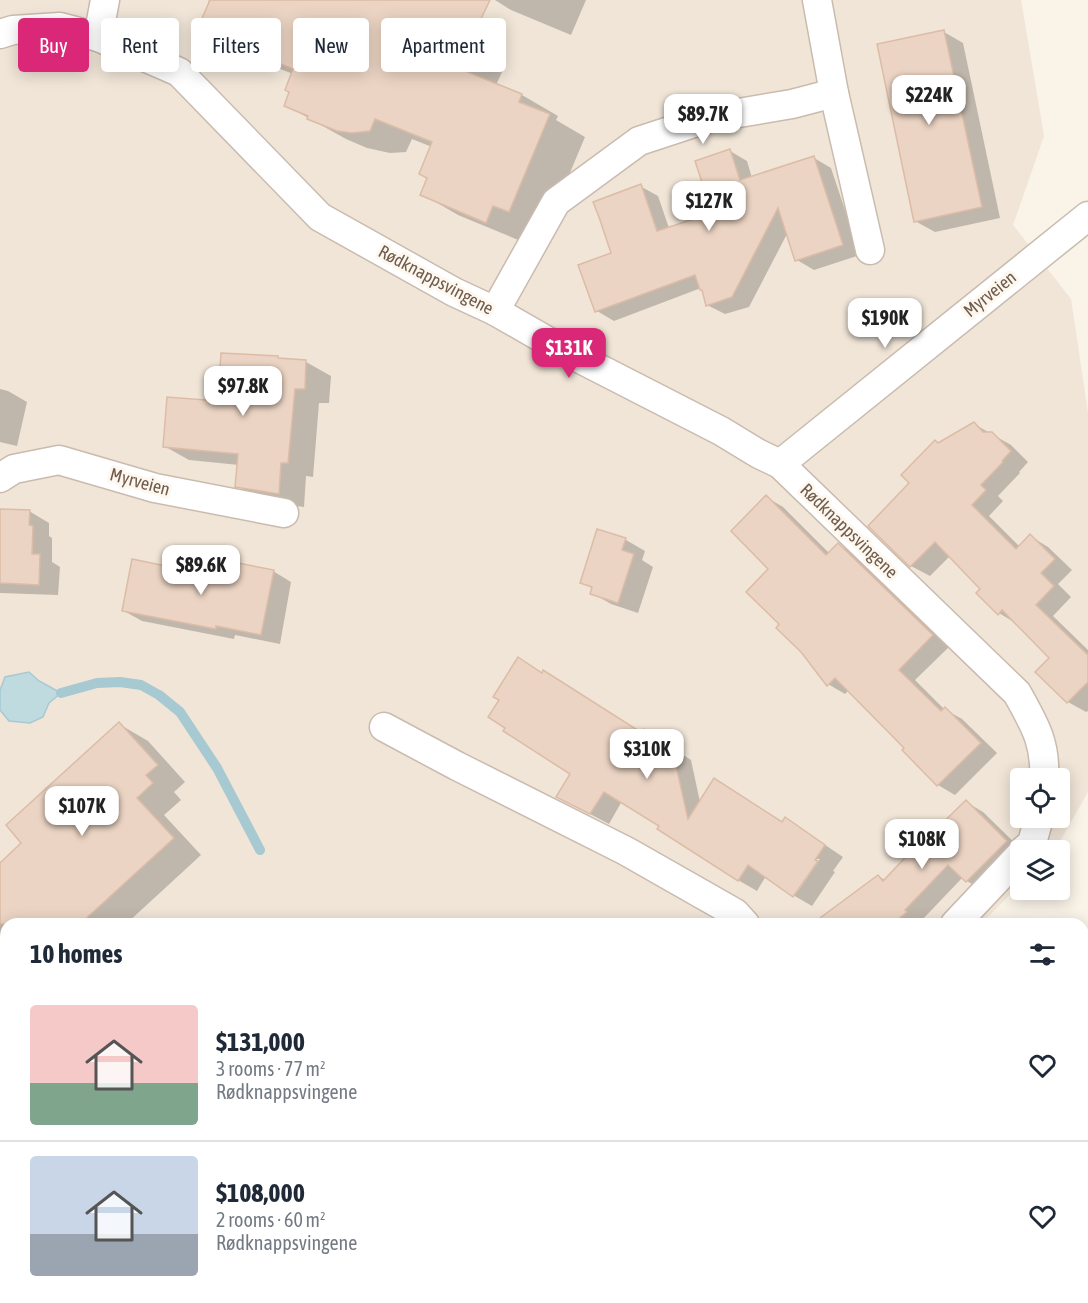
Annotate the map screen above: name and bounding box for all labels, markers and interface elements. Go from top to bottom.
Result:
chip: Buy [18,18,89,72]
chip: Rent [101,18,179,72]
chip: Filters [191,18,281,72]
chip: New [293,18,369,72]
chip: Apartment [381,18,506,72]
pin: $224K [887,75,971,126]
text: $224K [906,83,952,106]
pin: $89.7K [654,94,752,145]
text: $89.7K [678,102,728,125]
pin: $127K [667,181,751,232]
text: $127K [686,189,732,212]
street label: Rødknappsvingene [375,240,497,319]
street label: Myrveien [959,266,1020,321]
pin: $190K [843,298,927,349]
text: $190K [862,306,908,329]
pin: $131K [527,328,611,379]
text: $131K [546,336,592,359]
pin: $97.8K [194,366,292,417]
text: $97.8K [218,374,268,397]
street label: Myrveien [108,463,172,500]
street label: Rødknappsvingene [796,479,902,582]
pin: $89.6K [152,545,250,596]
text: $89.6K [176,553,226,576]
pin: $310K [605,729,689,780]
text: $310K [624,737,670,760]
map controls [1010,768,1070,900]
button: locate [1010,768,1070,828]
pin: $107K [40,786,124,837]
text: $107K [59,794,105,817]
pin: $108K [880,819,964,870]
text: $108K [899,827,945,850]
button: layers [1010,840,1070,900]
icon: filters [1026,938,1059,971]
text: 10 homes [30,939,123,969]
text: $131,000 [216,1027,305,1057]
icon: home [78,1029,150,1101]
icon: heart [1026,1049,1059,1082]
text: 3 rooms · 77 m² [216,1057,326,1080]
text: Rødknappsvingene [216,1080,357,1103]
text: $108,000 [216,1178,305,1208]
icon: home [78,1180,150,1252]
icon: heart [1026,1200,1059,1233]
text: 2 rooms · 60 m² [216,1208,326,1231]
text: Rødknappsvingene [216,1231,357,1254]

